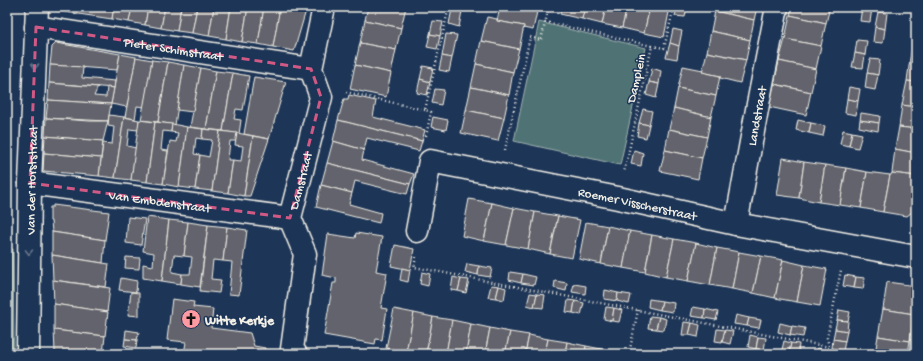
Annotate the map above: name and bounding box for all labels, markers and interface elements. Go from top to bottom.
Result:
street label: Pieter Schimstraat [121,35,225,66]
street label: Damplein [624,52,651,106]
one-way arrow [30,63,39,69]
street label: Landstraat [745,84,772,147]
street label: Van der Horststraat [24,124,42,236]
street label: Damstraat [287,149,317,213]
street label: Roemer Visscherstraat [577,185,699,225]
street label: Van Embdenstraat [106,189,213,217]
one-way arrow [25,249,33,255]
church icon: Witte Kerkje [180,308,202,330]
place label: Witte Kerkje [204,314,275,329]

